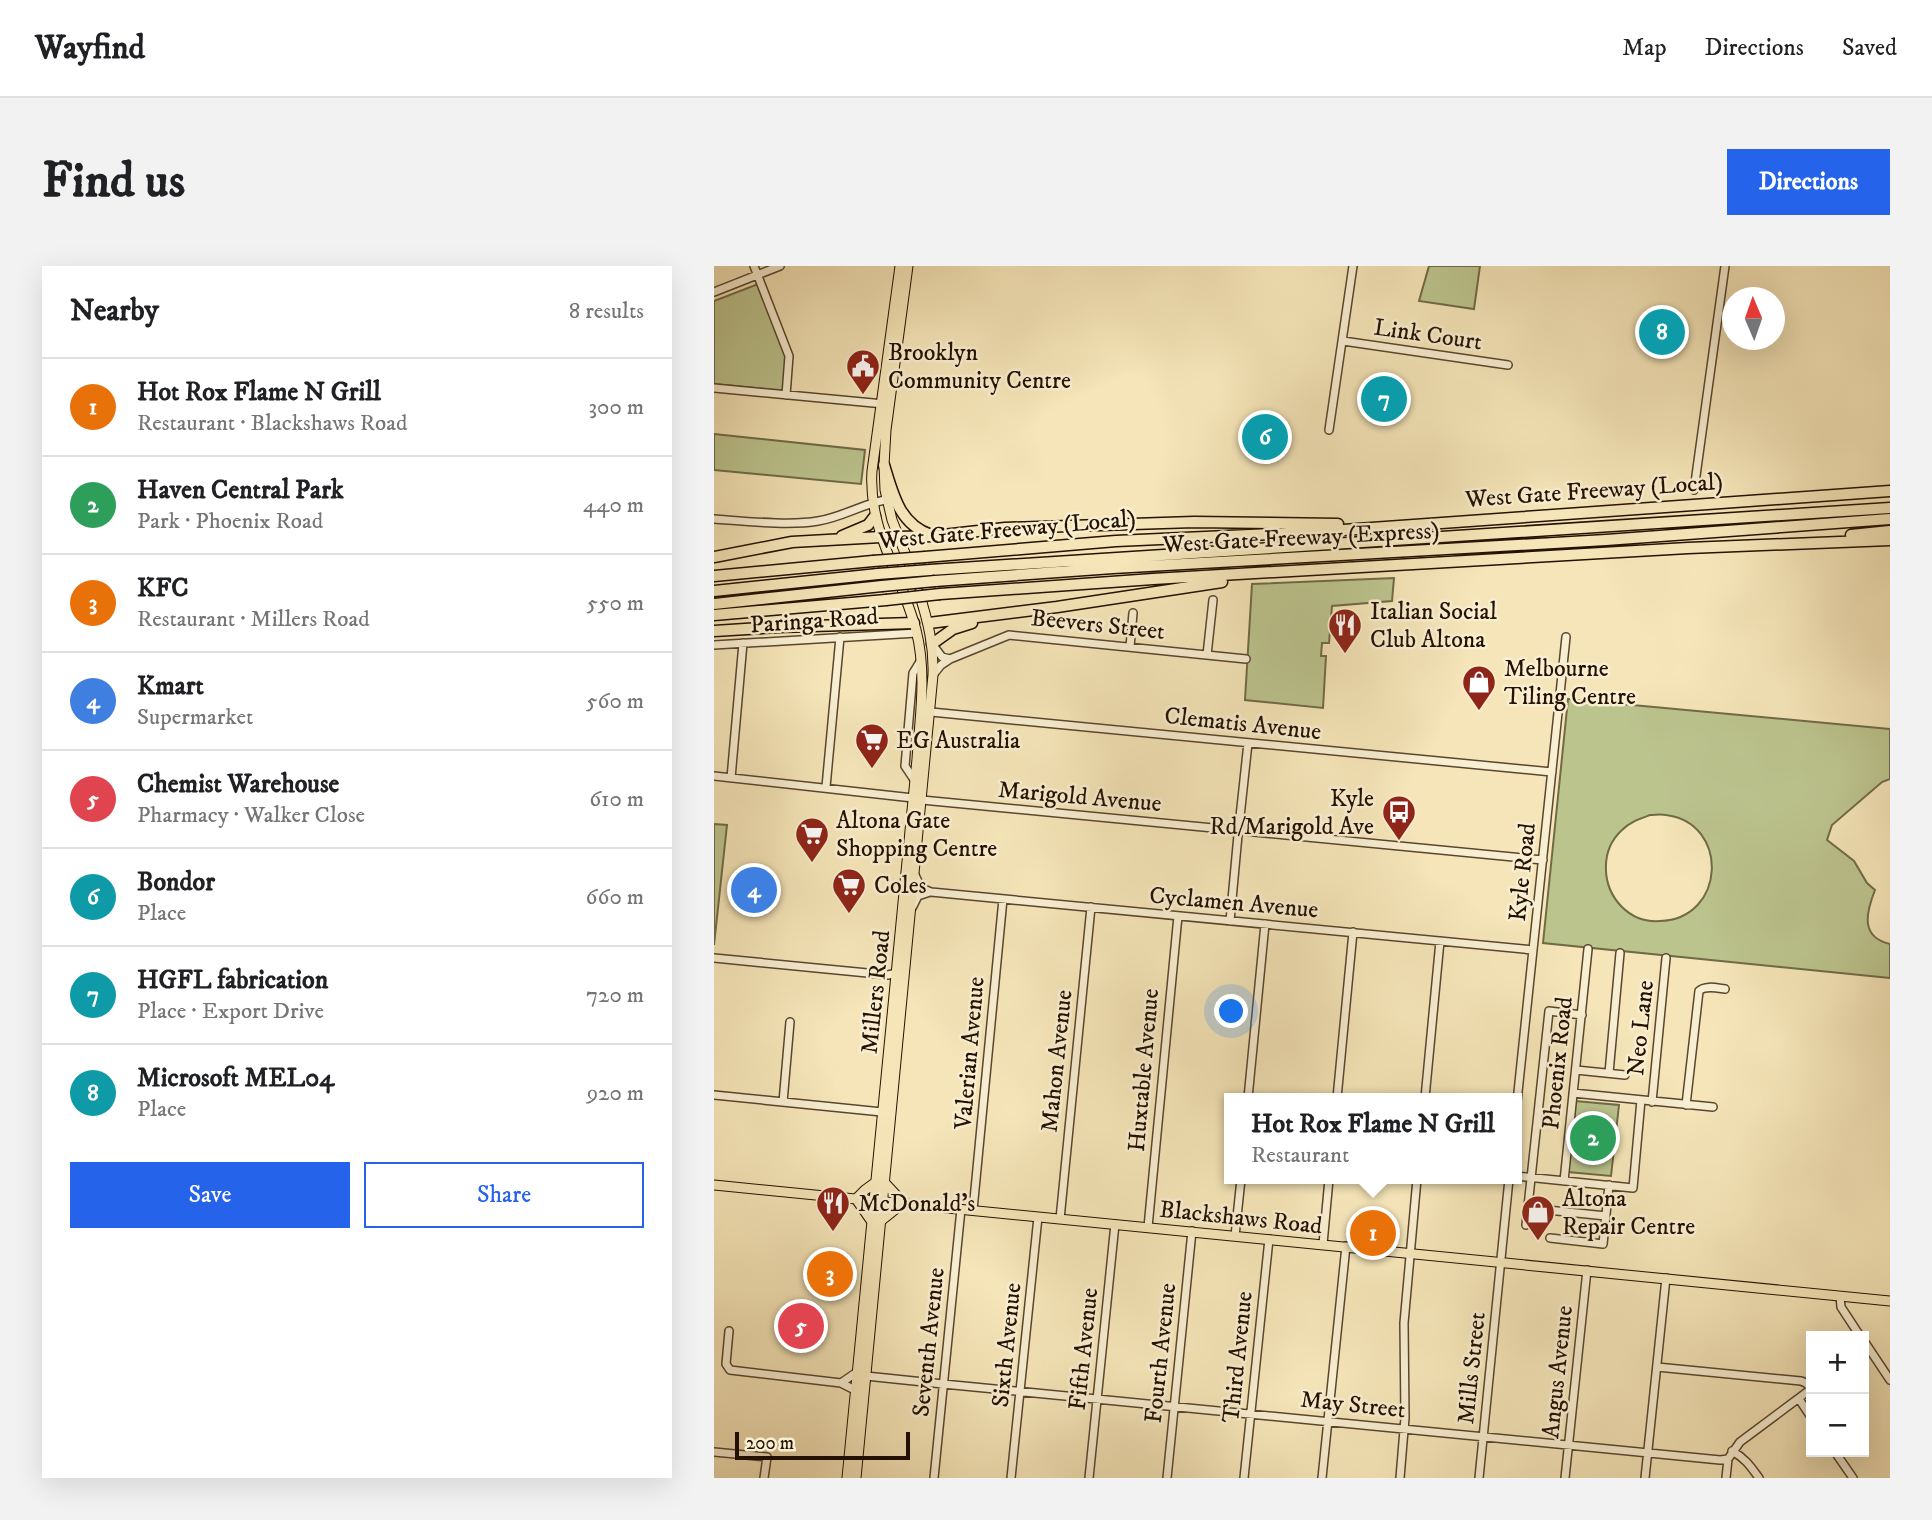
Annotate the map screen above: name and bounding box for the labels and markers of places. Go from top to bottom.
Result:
pin: 8 [1639,306,1685,358]
place label: Brooklyn Community Centre [888,338,1071,396]
public building icon: Brooklyn Community Centre [844,347,882,396]
pin: 7 [1361,373,1407,425]
pin: 6 [1242,411,1288,463]
place label: Italian Social Club Altona [1370,597,1498,655]
restaurant icon: Italian Social Club Altona [1326,606,1364,655]
place label: Melbourne Tiling Centre [1504,654,1636,712]
shop icon: Melbourne Tiling Centre [1460,663,1498,712]
supermarket icon: EG Australia [853,721,891,770]
place label: EG Australia [896,726,1021,756]
place label: Kyle Rd/Marigold Ave [1209,784,1374,842]
bus stop icon: Kyle Rd/Marigold Ave [1380,793,1418,842]
place label: Altona Gate Shopping Centre [836,806,997,864]
supermarket icon: Altona Gate Shopping Centre [793,815,831,864]
pin: 4 [731,864,777,916]
supermarket icon: Coles [830,866,868,915]
place label: Coles [874,871,927,901]
pin: 2 [1570,1112,1616,1164]
restaurant icon: McDonald's [814,1184,852,1233]
place label: Altona Repair Centre [1562,1184,1695,1242]
place label: McDonald's [858,1189,975,1219]
shop icon: Altona Repair Centre [1519,1193,1557,1242]
pin: 1 [1350,1207,1396,1259]
pin: 3 [807,1248,853,1300]
pin: 5 [778,1300,824,1352]

